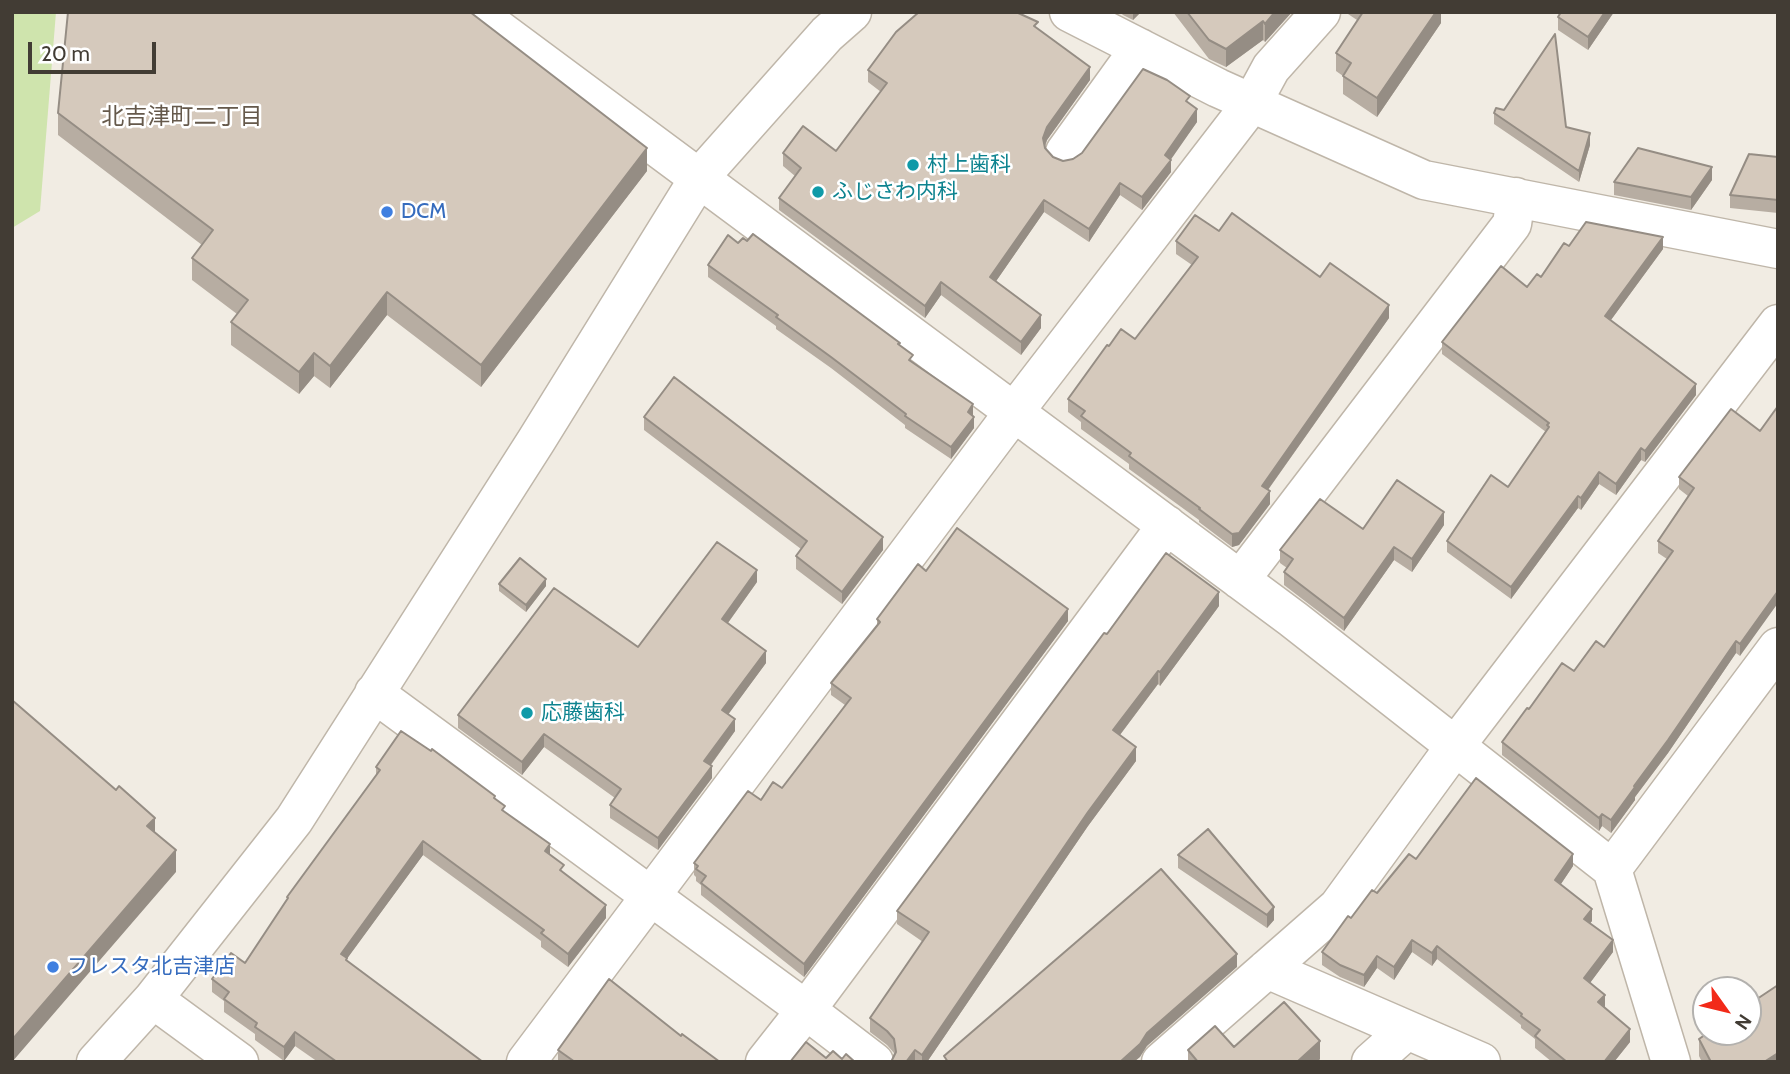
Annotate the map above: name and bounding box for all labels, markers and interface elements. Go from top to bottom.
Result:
scale bar [32,28,159,72]
text: 20 m [41,41,90,66]
district label: 北吉津町二丁目 [102,103,262,131]
place label: 村上歯科 [927,152,1011,178]
marker: 村上歯科 [905,157,921,173]
place label: ふじさわ内科 [832,179,958,205]
marker: ふじさわ内科 [810,184,826,200]
place label: DCM [401,199,446,225]
marker: DCM [379,204,395,220]
place label: 応藤歯科 [541,700,625,726]
marker: 応藤歯科 [519,705,535,721]
place label: フレスタ北吉津店 [67,954,235,980]
marker: フレスタ北吉津店 [45,959,61,975]
north arrow [1692,976,1762,1046]
text: N [1730,1010,1756,1034]

